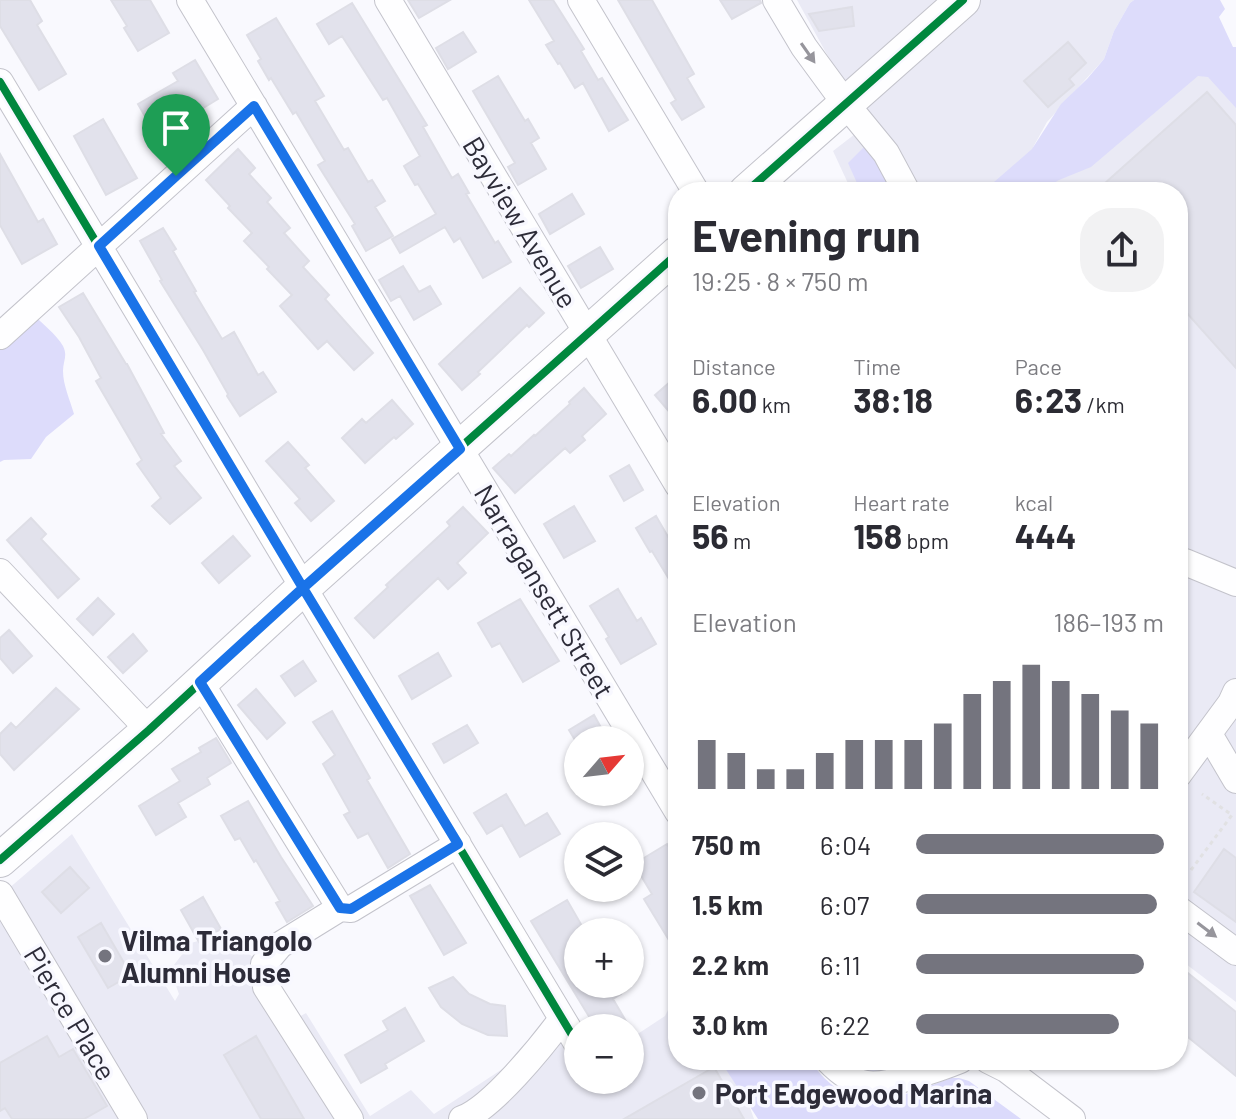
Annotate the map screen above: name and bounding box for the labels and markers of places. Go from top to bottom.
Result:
pin [142,94,210,176]
place label: Vilma Triangolo Alumni House [121,923,313,989]
marker: Vilma Triangolo Alumni House [96,947,114,965]
place label: Port Edgewood Marina [715,1076,992,1110]
marker: Port Edgewood Marina [690,1084,708,1102]

